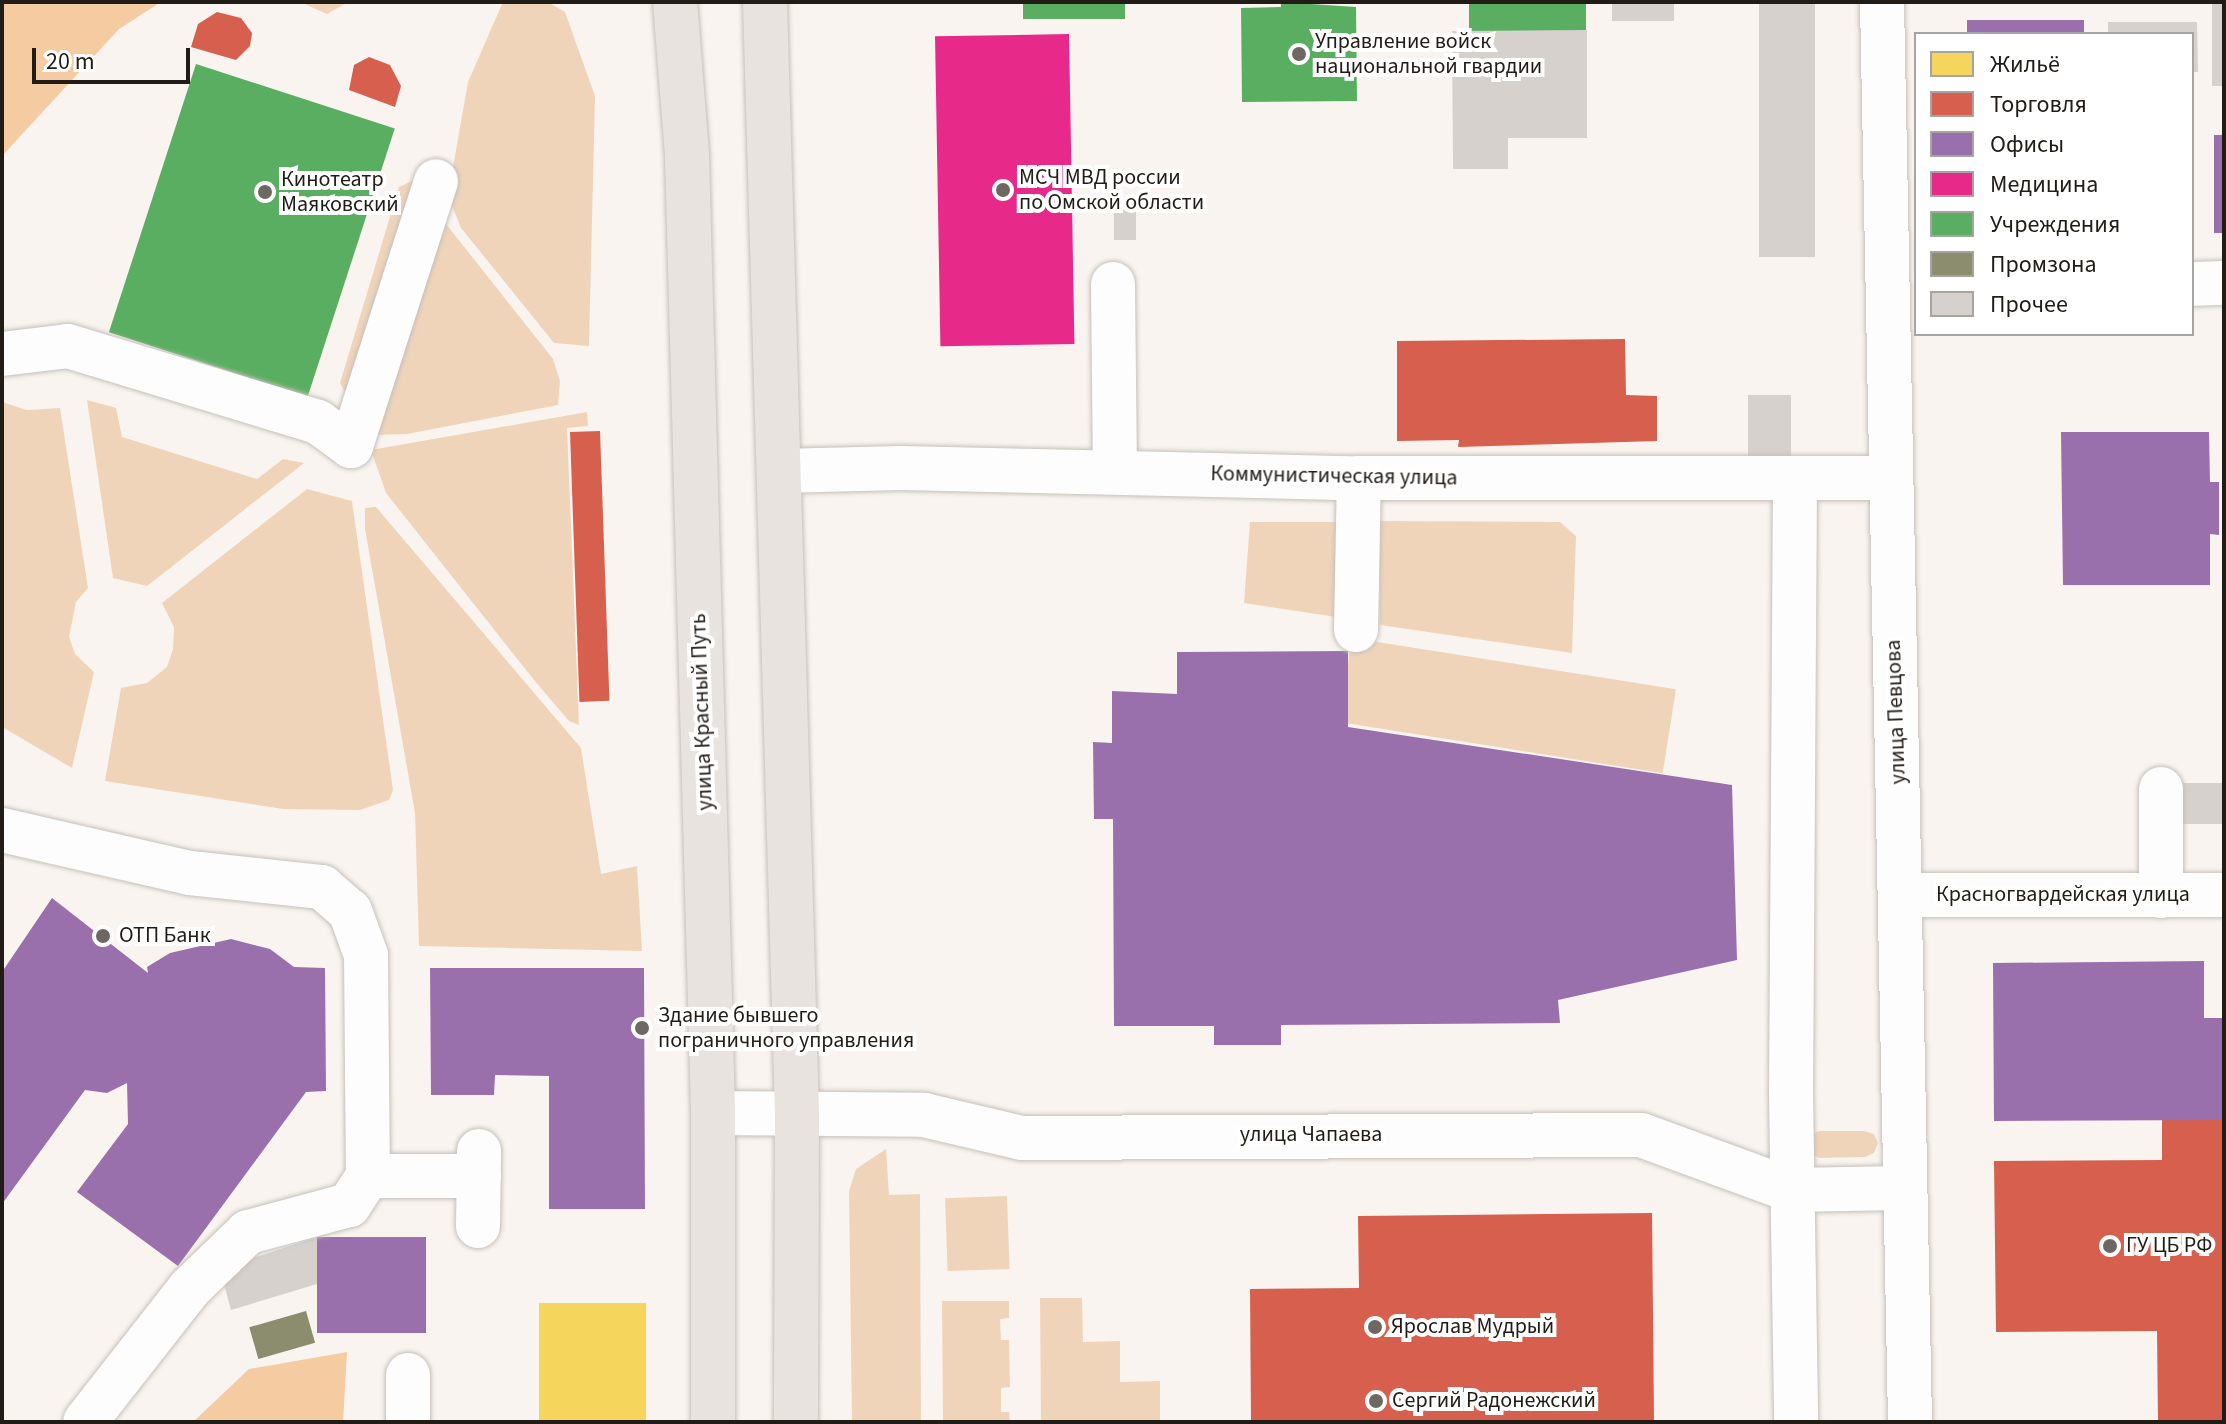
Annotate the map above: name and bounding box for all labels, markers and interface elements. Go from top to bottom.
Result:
place label: Управление войск национальной гвардии [1315,28,1542,80]
scale bar [36,32,194,82]
legend [1914,32,2194,336]
text: 20 m [46,44,95,79]
marker: Управление войск национальной гвардии [1290,45,1308,63]
text: Жильё [1990,47,2060,82]
text: Торговля [1990,87,2087,122]
text: Офисы [1990,127,2064,162]
place label: МСЧ МВД россии по Омской области [1019,164,1204,216]
place label: Кинотеатр Маяковский [281,166,399,218]
text: Медицина [1990,167,2098,202]
marker: МСЧ МВД россии по Омской области [994,181,1012,199]
marker: Кинотеатр Маяковский [256,183,274,201]
text: Учреждения [1990,207,2120,242]
text: Промзона [1990,247,2097,282]
text: Прочее [1990,287,2068,322]
street label: Коммунистическая улица [1210,461,1458,491]
street label: улица Красный Путь [685,613,719,811]
street label: улица Певцова [1880,639,1912,785]
street label: Красногвардейская улица [1936,882,2190,908]
place label: ОТП Банк [119,923,211,949]
marker: ОТП Банк [94,927,112,945]
place label: Здание бывшего пограничного управления [658,1002,914,1054]
marker: Здание бывшего пограничного управления [633,1019,651,1037]
street label: улица Чапаева [1240,1122,1382,1148]
place label: ГУ ЦБ РФ [2126,1233,2212,1259]
marker: ГУ ЦБ РФ [2101,1237,2119,1255]
place label: Ярослав Мудрый [1391,1314,1554,1340]
marker: Ярослав Мудрый [1366,1318,1384,1336]
place label: Сергий Радонежский [1392,1388,1596,1414]
marker: Сергий Радонежский [1367,1392,1385,1410]

